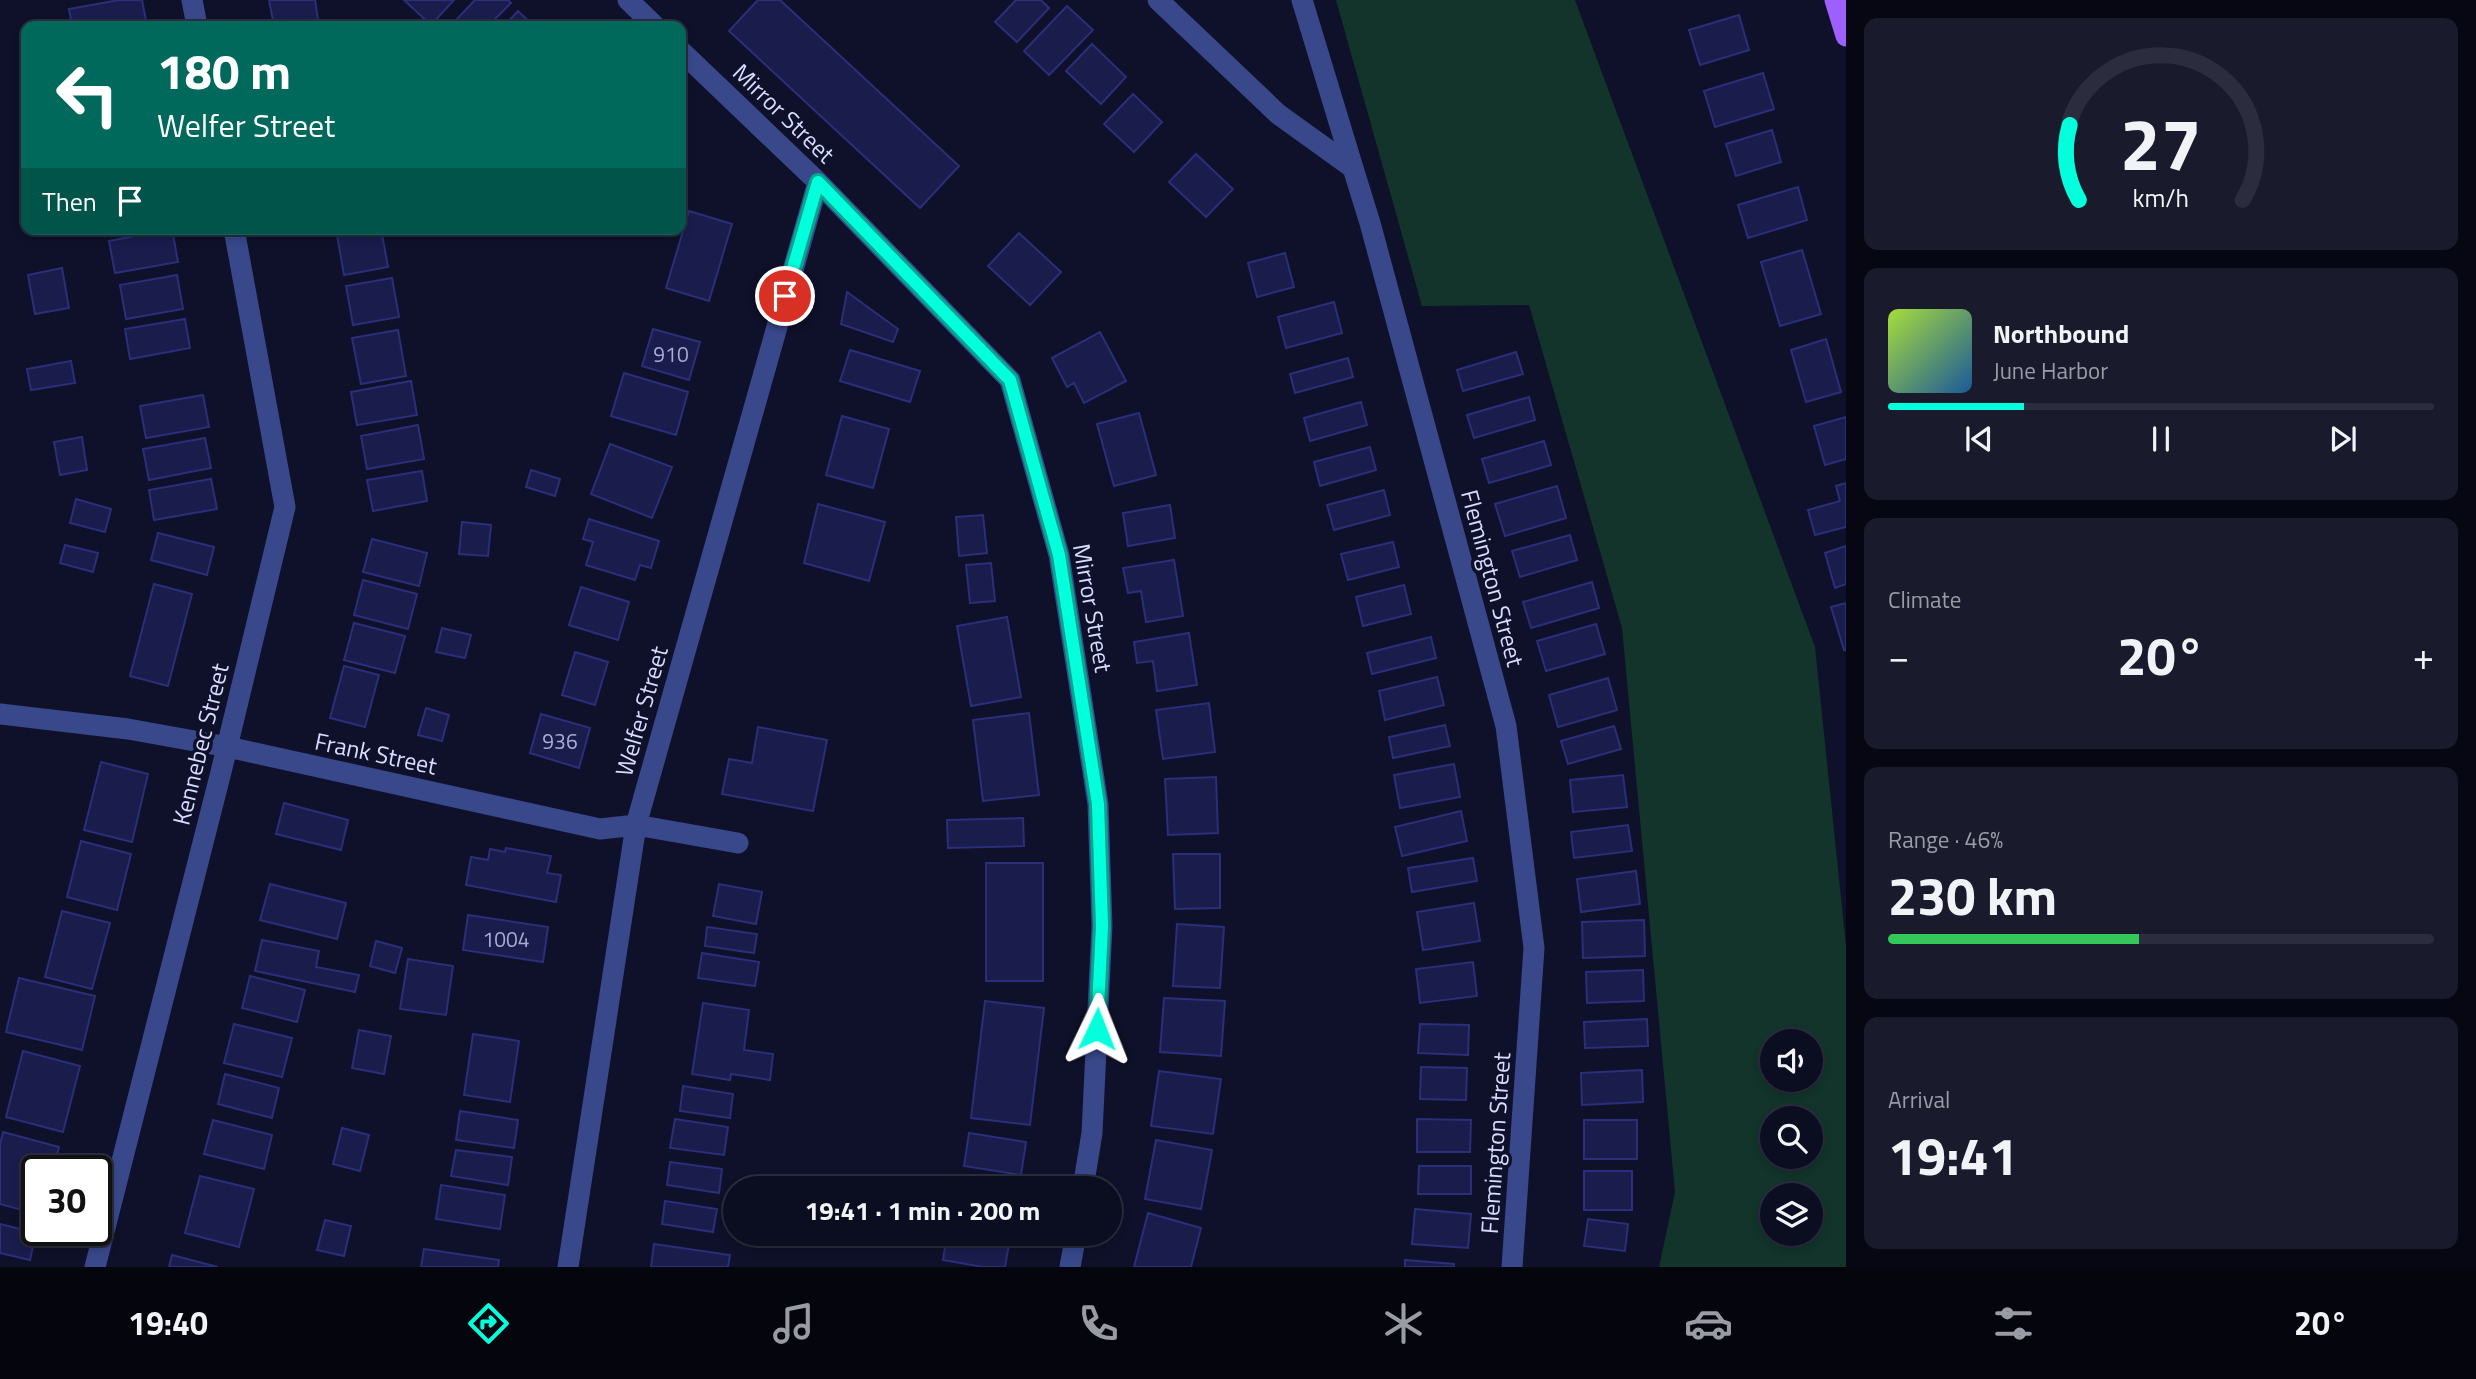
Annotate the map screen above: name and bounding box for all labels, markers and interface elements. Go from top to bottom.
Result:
text: 180 m [157,33,291,108]
icon: left [42,49,133,140]
street label: Mirror Street [725,55,844,171]
text: 27 [2120,88,2202,198]
text: Welfer Street [157,101,335,149]
text: km/h [2133,179,2189,217]
text: Then [42,182,97,221]
icon: arrive [111,182,149,220]
pin [755,266,815,326]
icon: arrive [766,277,804,315]
text: Northbound [1993,314,2129,353]
house number: 910 [653,338,689,370]
text: June Harbor [1993,353,2108,388]
icon: previous [1960,420,1998,458]
icon: pause [2142,420,2180,458]
icon: next [2324,420,2362,458]
street label: Flemington Street [1452,485,1534,671]
street label: Mirror Street [1064,541,1122,676]
text: Climate [1888,582,1961,617]
text: 20° [2117,616,2205,695]
text: − [1888,627,1909,685]
text: + [2413,627,2434,685]
street label: Welfer Street [605,641,677,780]
street label: Kennebec Street [162,659,238,829]
street label: Frank Street [312,723,441,784]
house number: 936 [542,725,578,757]
text: Range · 46% [1888,822,2003,857]
text: 230 km [1888,856,2057,935]
house number: 1004 [482,923,530,955]
position arrow [1060,992,1134,1066]
map controls [1760,1029,1823,1246]
button: sound [1760,1029,1823,1092]
street label: Flemington Street [1471,1050,1519,1235]
text: Arrival [1888,1082,1950,1117]
button: search [1760,1106,1823,1169]
text: 19:41 [1888,1116,2018,1195]
speed limit sign: 30 [21,1155,112,1246]
button: layers [1760,1183,1823,1246]
text: 19:41 · 1 min · 200 m [805,1191,1040,1230]
text: 19:40 [128,1299,208,1347]
icon: directions [464,1299,513,1348]
icon: music [769,1299,818,1348]
icon: phone [1074,1299,1123,1348]
icon: climate [1379,1299,1428,1348]
icon: car [1684,1299,1733,1348]
icon: filters [1989,1299,2038,1348]
text: 20° [2294,1299,2348,1347]

